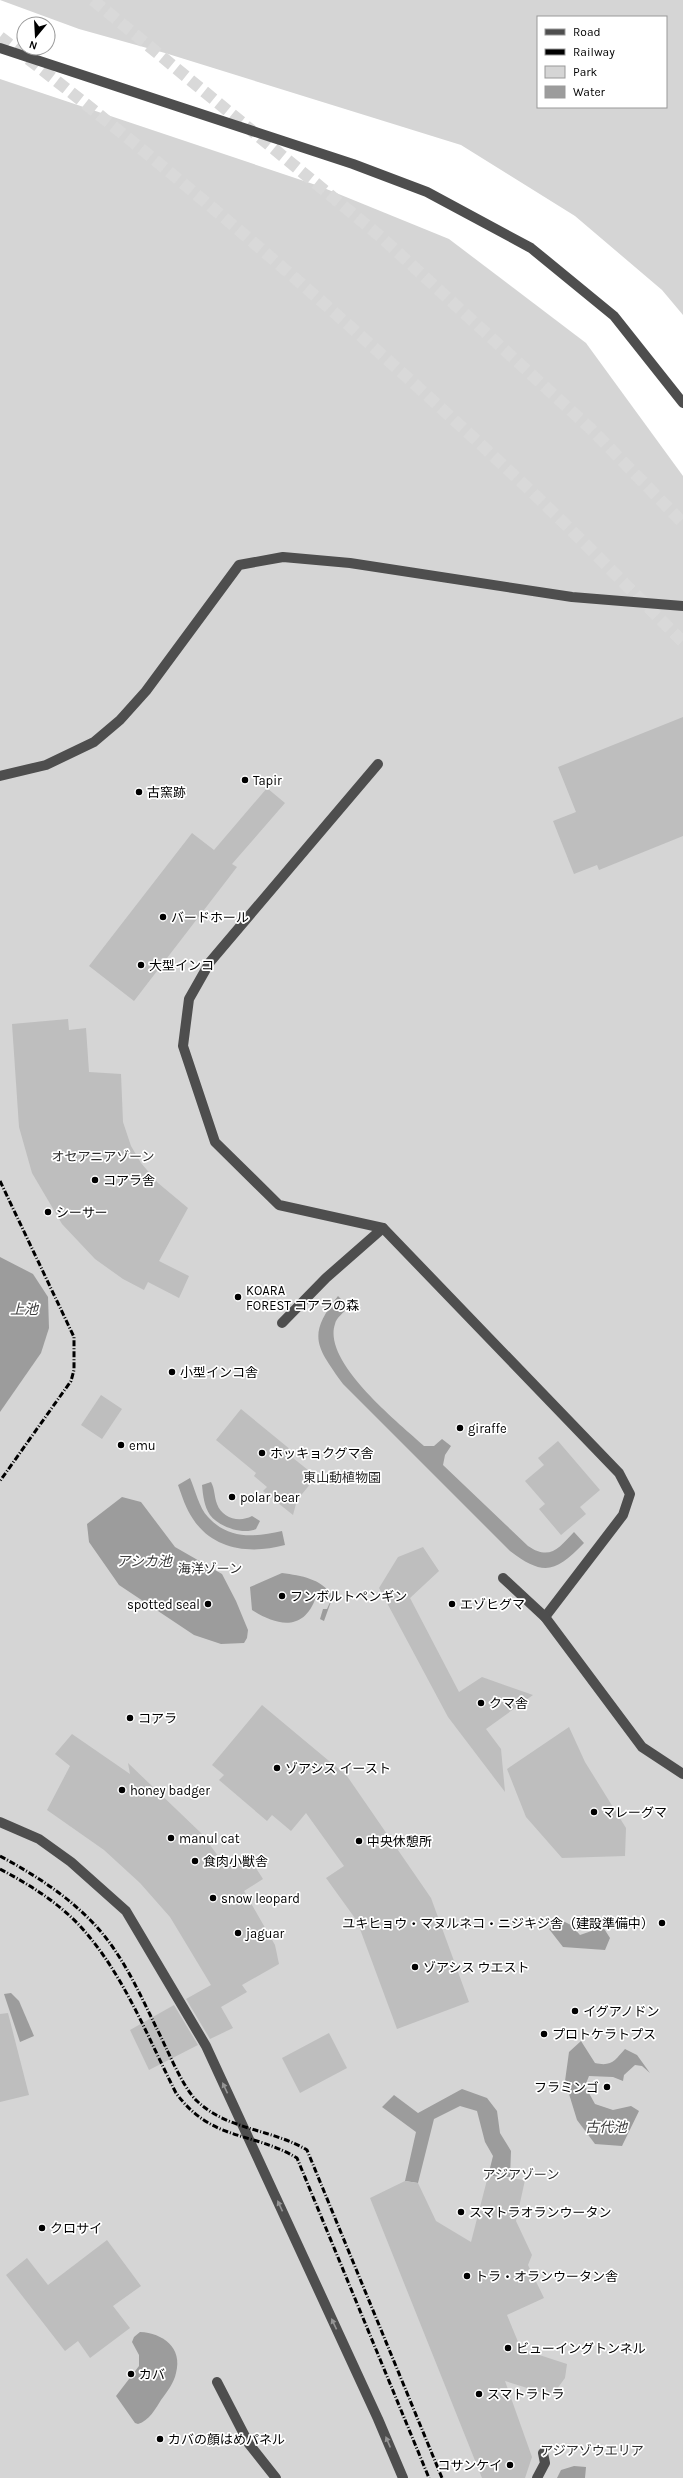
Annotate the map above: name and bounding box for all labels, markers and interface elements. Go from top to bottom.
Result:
north arrow [16,16,56,56]
legend [537,16,667,108]
text: Road [573,25,601,39]
text: N [27,38,39,52]
text: Railway [573,45,615,59]
text: Park [573,65,598,79]
text: Water [573,85,606,99]
place label: Tapir [253,773,282,788]
marker: Tapir [240,775,250,785]
place label: 古窯跡 [147,785,186,800]
marker: 古窯跡 [134,787,144,797]
place label: バードホール [171,910,249,925]
marker: バードホール [158,912,168,922]
place label: 大型インコ [149,958,214,973]
marker: 大型インコ [136,960,146,970]
park label: オセアニアゾーン [51,1149,155,1164]
place label: コアラ舎 [103,1173,155,1188]
marker: コアラ舎 [90,1175,100,1185]
place label: シーサー [56,1205,108,1220]
marker: シーサー [43,1207,53,1217]
place label: KOARA FOREST コアラの森 [246,1283,359,1313]
marker: KOARA FOREST コアラの森 [233,1292,243,1302]
water label: 上池 [10,1301,40,1318]
place label: 小型インコ舎 [180,1365,258,1380]
marker: 小型インコ舎 [167,1367,177,1377]
place label: giraffe [468,1421,507,1436]
marker: giraffe [455,1423,465,1433]
place label: emu [129,1438,156,1453]
marker: emu [116,1440,126,1450]
place label: ホッキョクグマ舎 [270,1446,373,1461]
marker: ホッキョクグマ舎 [257,1448,267,1458]
park label: 東山動植物園 [303,1470,381,1485]
place label: polar bear [240,1490,300,1505]
marker: polar bear [227,1492,237,1502]
water label: アシカ池 [116,1553,174,1570]
park label: 海洋ゾーン [178,1561,242,1576]
place label: フンボルトペンギン [290,1589,407,1604]
marker: フンボルトペンギン [277,1591,287,1601]
place label: spotted seal [127,1597,200,1612]
place label: エゾヒグマ [460,1597,525,1612]
marker: spotted seal [203,1599,213,1609]
marker: エゾヒグマ [447,1599,457,1609]
place label: クマ舎 [489,1696,528,1711]
marker: クマ舎 [476,1698,486,1708]
place label: コアラ [138,1711,177,1726]
marker: コアラ [125,1713,135,1723]
place label: ゾアシス イースト [285,1761,391,1776]
marker: ゾアシス イースト [272,1763,282,1773]
place label: honey badger [130,1783,210,1798]
marker: honey badger [117,1785,127,1795]
place label: マレーグマ [602,1805,667,1820]
marker: マレーグマ [589,1807,599,1817]
place label: manul cat [179,1831,240,1846]
marker: manul cat [166,1833,176,1843]
place label: 中央休憩所 [367,1834,432,1849]
marker: 中央休憩所 [354,1836,364,1846]
place label: 食肉小獣舎 [203,1854,268,1869]
marker: 食肉小獣舎 [190,1856,200,1866]
place label: snow leopard [221,1891,300,1906]
marker: snow leopard [208,1893,218,1903]
place label: ユキヒョウ・マヌルネコ・ニジキジ舎（建設準備中） [342,1916,654,1931]
marker: ユキヒョウ・マヌルネコ・ニジキジ舎（建設準備中） [657,1918,667,1928]
place label: jaguar [244,1926,285,1941]
marker: jaguar [233,1928,243,1938]
place label: ゾアシス ウエスト [423,1960,530,1975]
marker: ゾアシス ウエスト [410,1962,420,1972]
place label: イグアノドン [583,2004,660,2019]
marker: イグアノドン [570,2006,580,2016]
place label: プロトケラトプス [552,2027,656,2042]
marker: プロトケラトプス [539,2029,549,2039]
place label: フラミンゴ [534,2080,599,2095]
one-way arrow [222,2082,228,2093]
marker: フラミンゴ [602,2082,612,2092]
water label: 古代池 [585,2119,629,2136]
park label: アジアゾーン [483,2167,559,2182]
one-way arrow [277,2200,283,2211]
place label: スマトラオランウータン [469,2205,612,2220]
marker: スマトラオランウータン [456,2207,466,2217]
place label: クロサイ [50,2221,102,2236]
marker: クロサイ [37,2223,47,2233]
place label: トラ・オランウータン舎 [475,2269,618,2284]
marker: トラ・オランウータン舎 [462,2271,472,2281]
one-way arrow [331,2317,337,2329]
place label: ビューイングトンネル [516,2341,646,2356]
marker: ビューイングトンネル [503,2343,513,2353]
place label: カバ [139,2367,165,2382]
marker: カバ [126,2369,136,2379]
place label: スマトラトラ [487,2387,565,2402]
marker: スマトラトラ [474,2389,484,2399]
place label: カバの顔はめパネル [168,2432,285,2447]
marker: カバの顔はめパネル [155,2434,165,2444]
one-way arrow [385,2436,391,2448]
park label: アジアゾウエリア [540,2443,644,2458]
place label: コサンケイ [437,2458,502,2473]
marker: コサンケイ [505,2460,515,2470]

